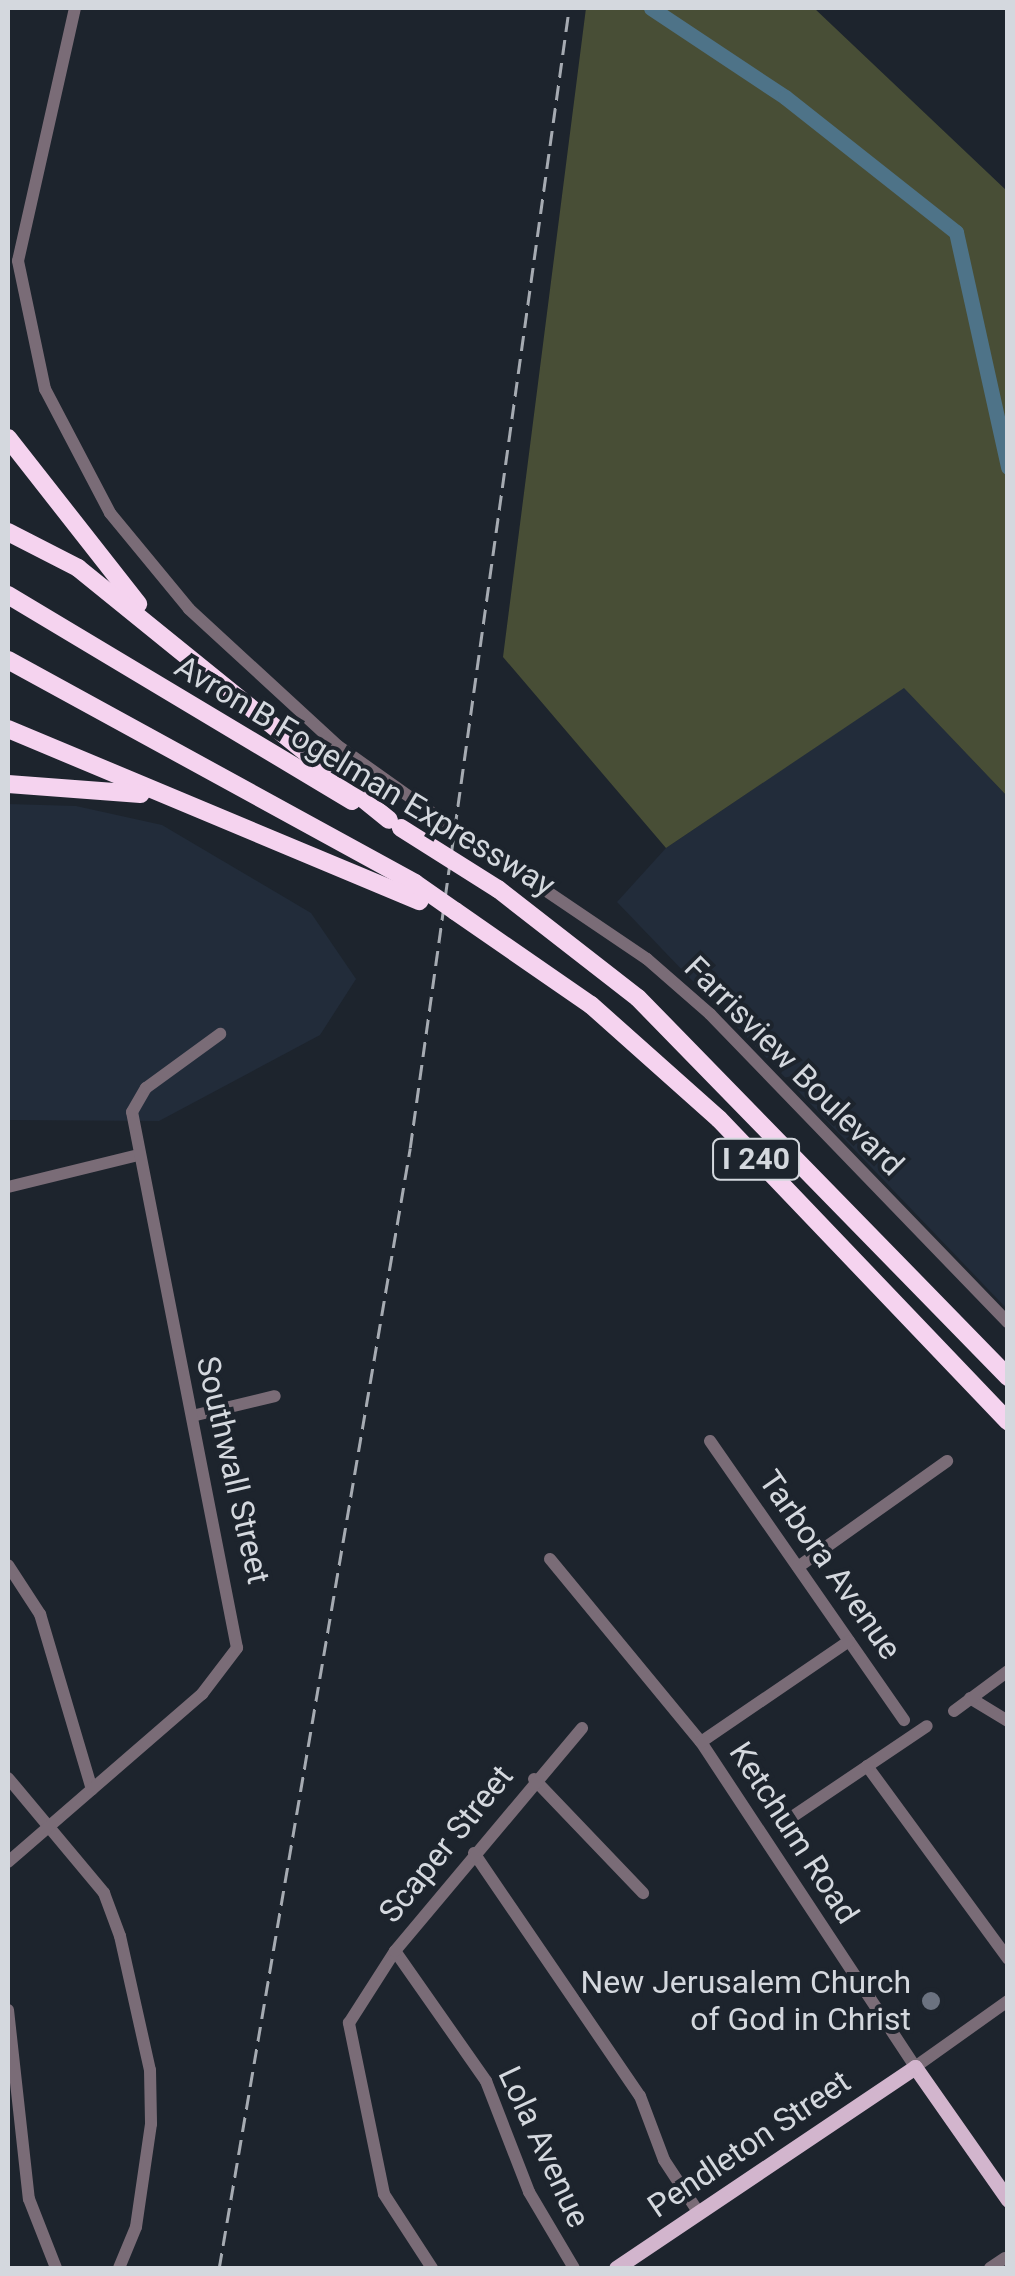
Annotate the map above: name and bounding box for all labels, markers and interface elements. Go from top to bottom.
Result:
street label: Avron B Fogelman Expressway [168,647,562,905]
street label: Farrisview Boulevard [676,948,912,1184]
road number: I 240 [711,1134,801,1184]
street label: Southwall Street [188,1352,278,1588]
street label: Tarbora Avenue [751,1463,909,1667]
street label: Ketchum Road [721,1735,867,1931]
street label: Scaper Street [371,1758,521,1930]
place label: New Jerusalem Church of God in Christ [580,1964,911,2039]
marker: New Jerusalem Church of God in Christ [920,1990,942,2012]
street label: Lola Avenue [490,2060,598,2234]
street label: Pendleton Street [640,2062,858,2226]

